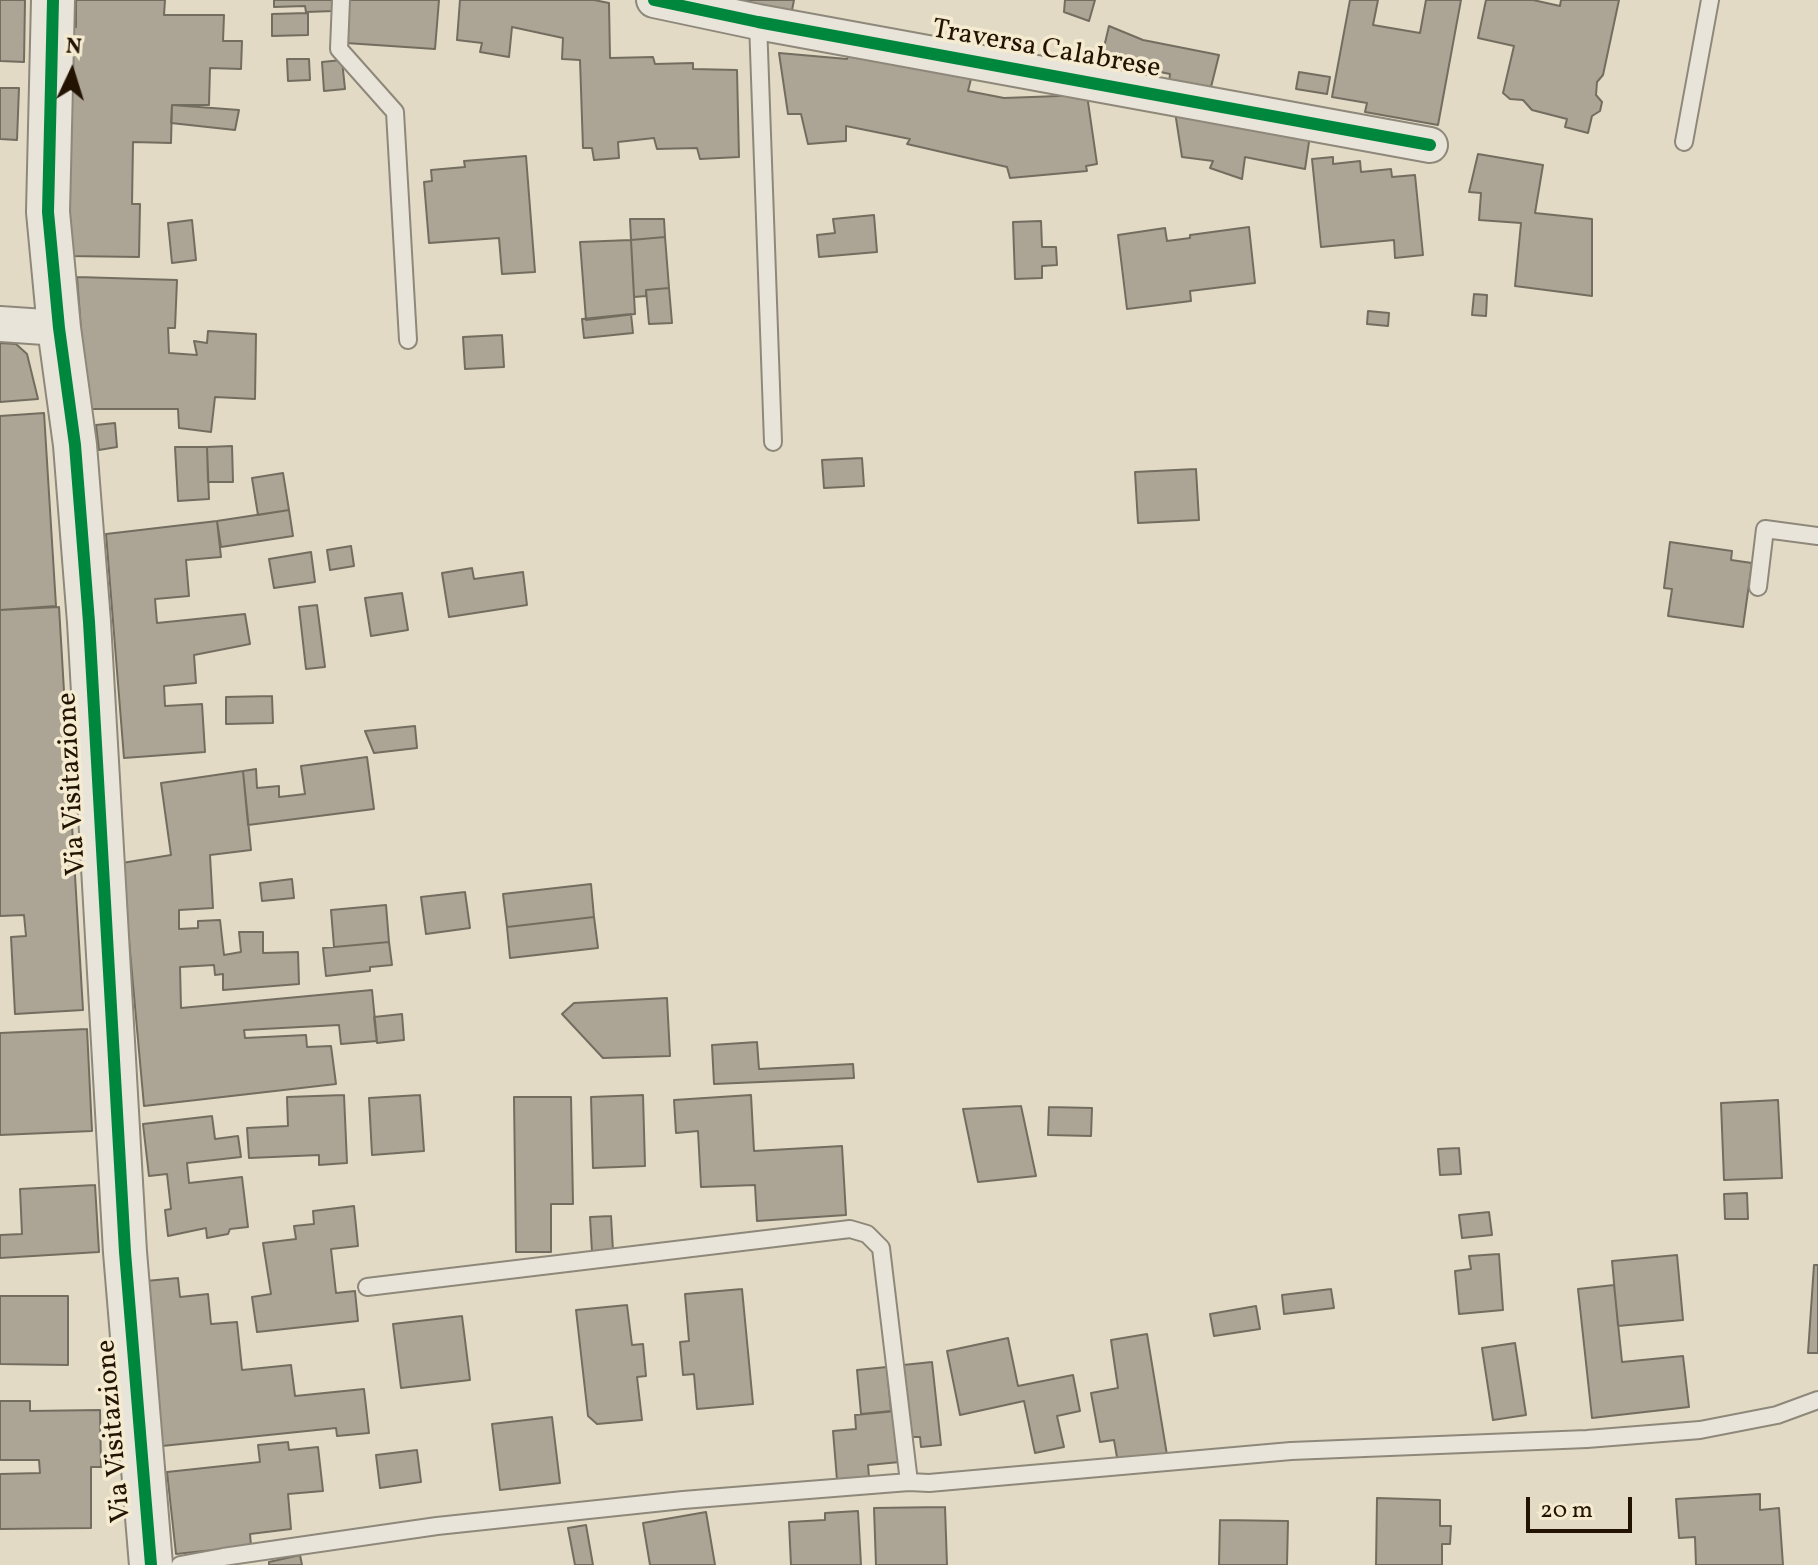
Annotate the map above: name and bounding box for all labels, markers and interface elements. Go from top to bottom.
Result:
street label: Traversa Calabrese [929,14,1163,88]
north arrow [32,32,112,112]
text: N [65,32,83,64]
street label: Via Visitazione [52,691,96,877]
street label: Via Visitazione [91,1338,141,1524]
scale bar [1530,1481,1636,1531]
text: 20 m [1540,1494,1593,1528]

